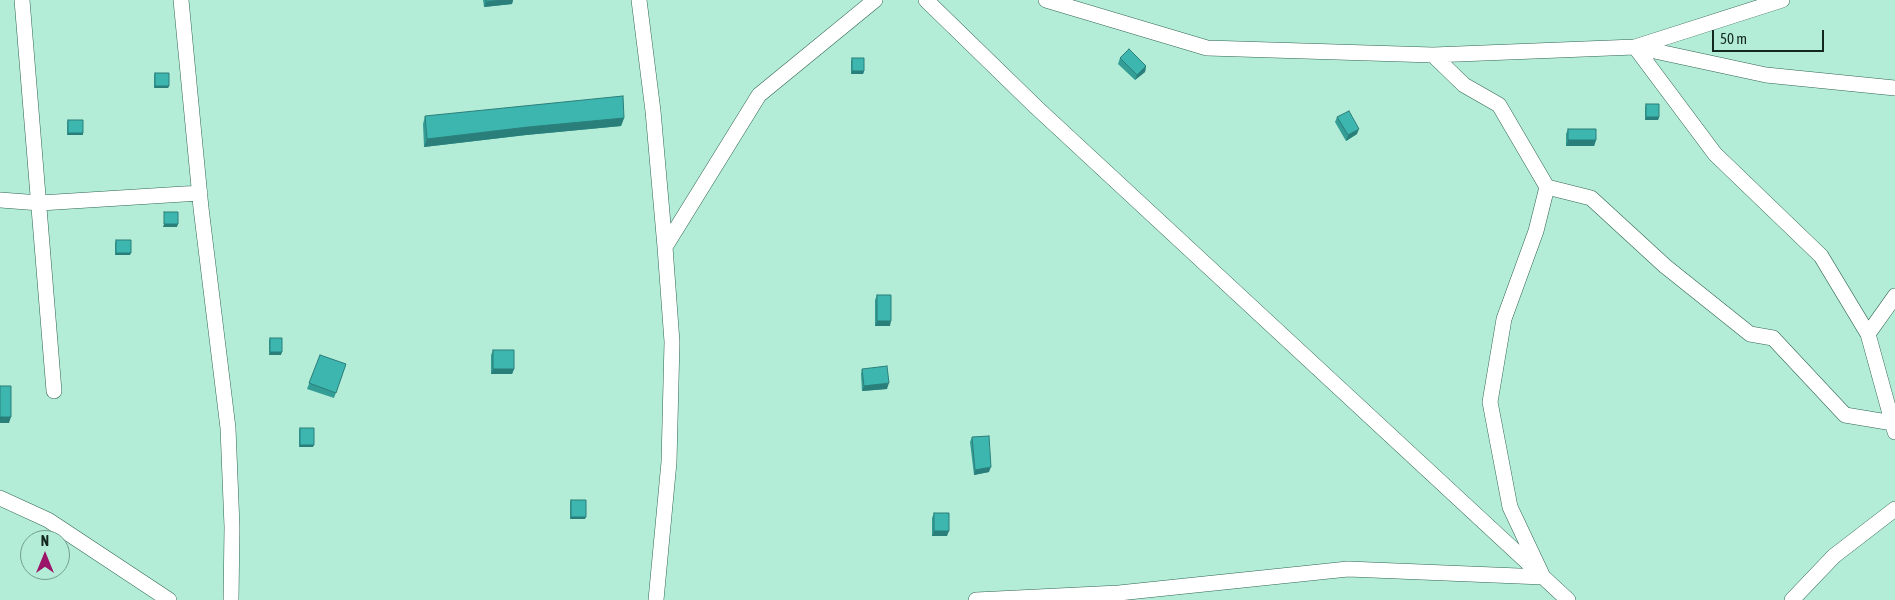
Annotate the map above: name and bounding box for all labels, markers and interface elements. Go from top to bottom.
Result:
scale bar [1715,20,1828,52]
text: 50 m [1720,30,1747,47]
north arrow [20,530,70,580]
text: N [41,533,49,549]

